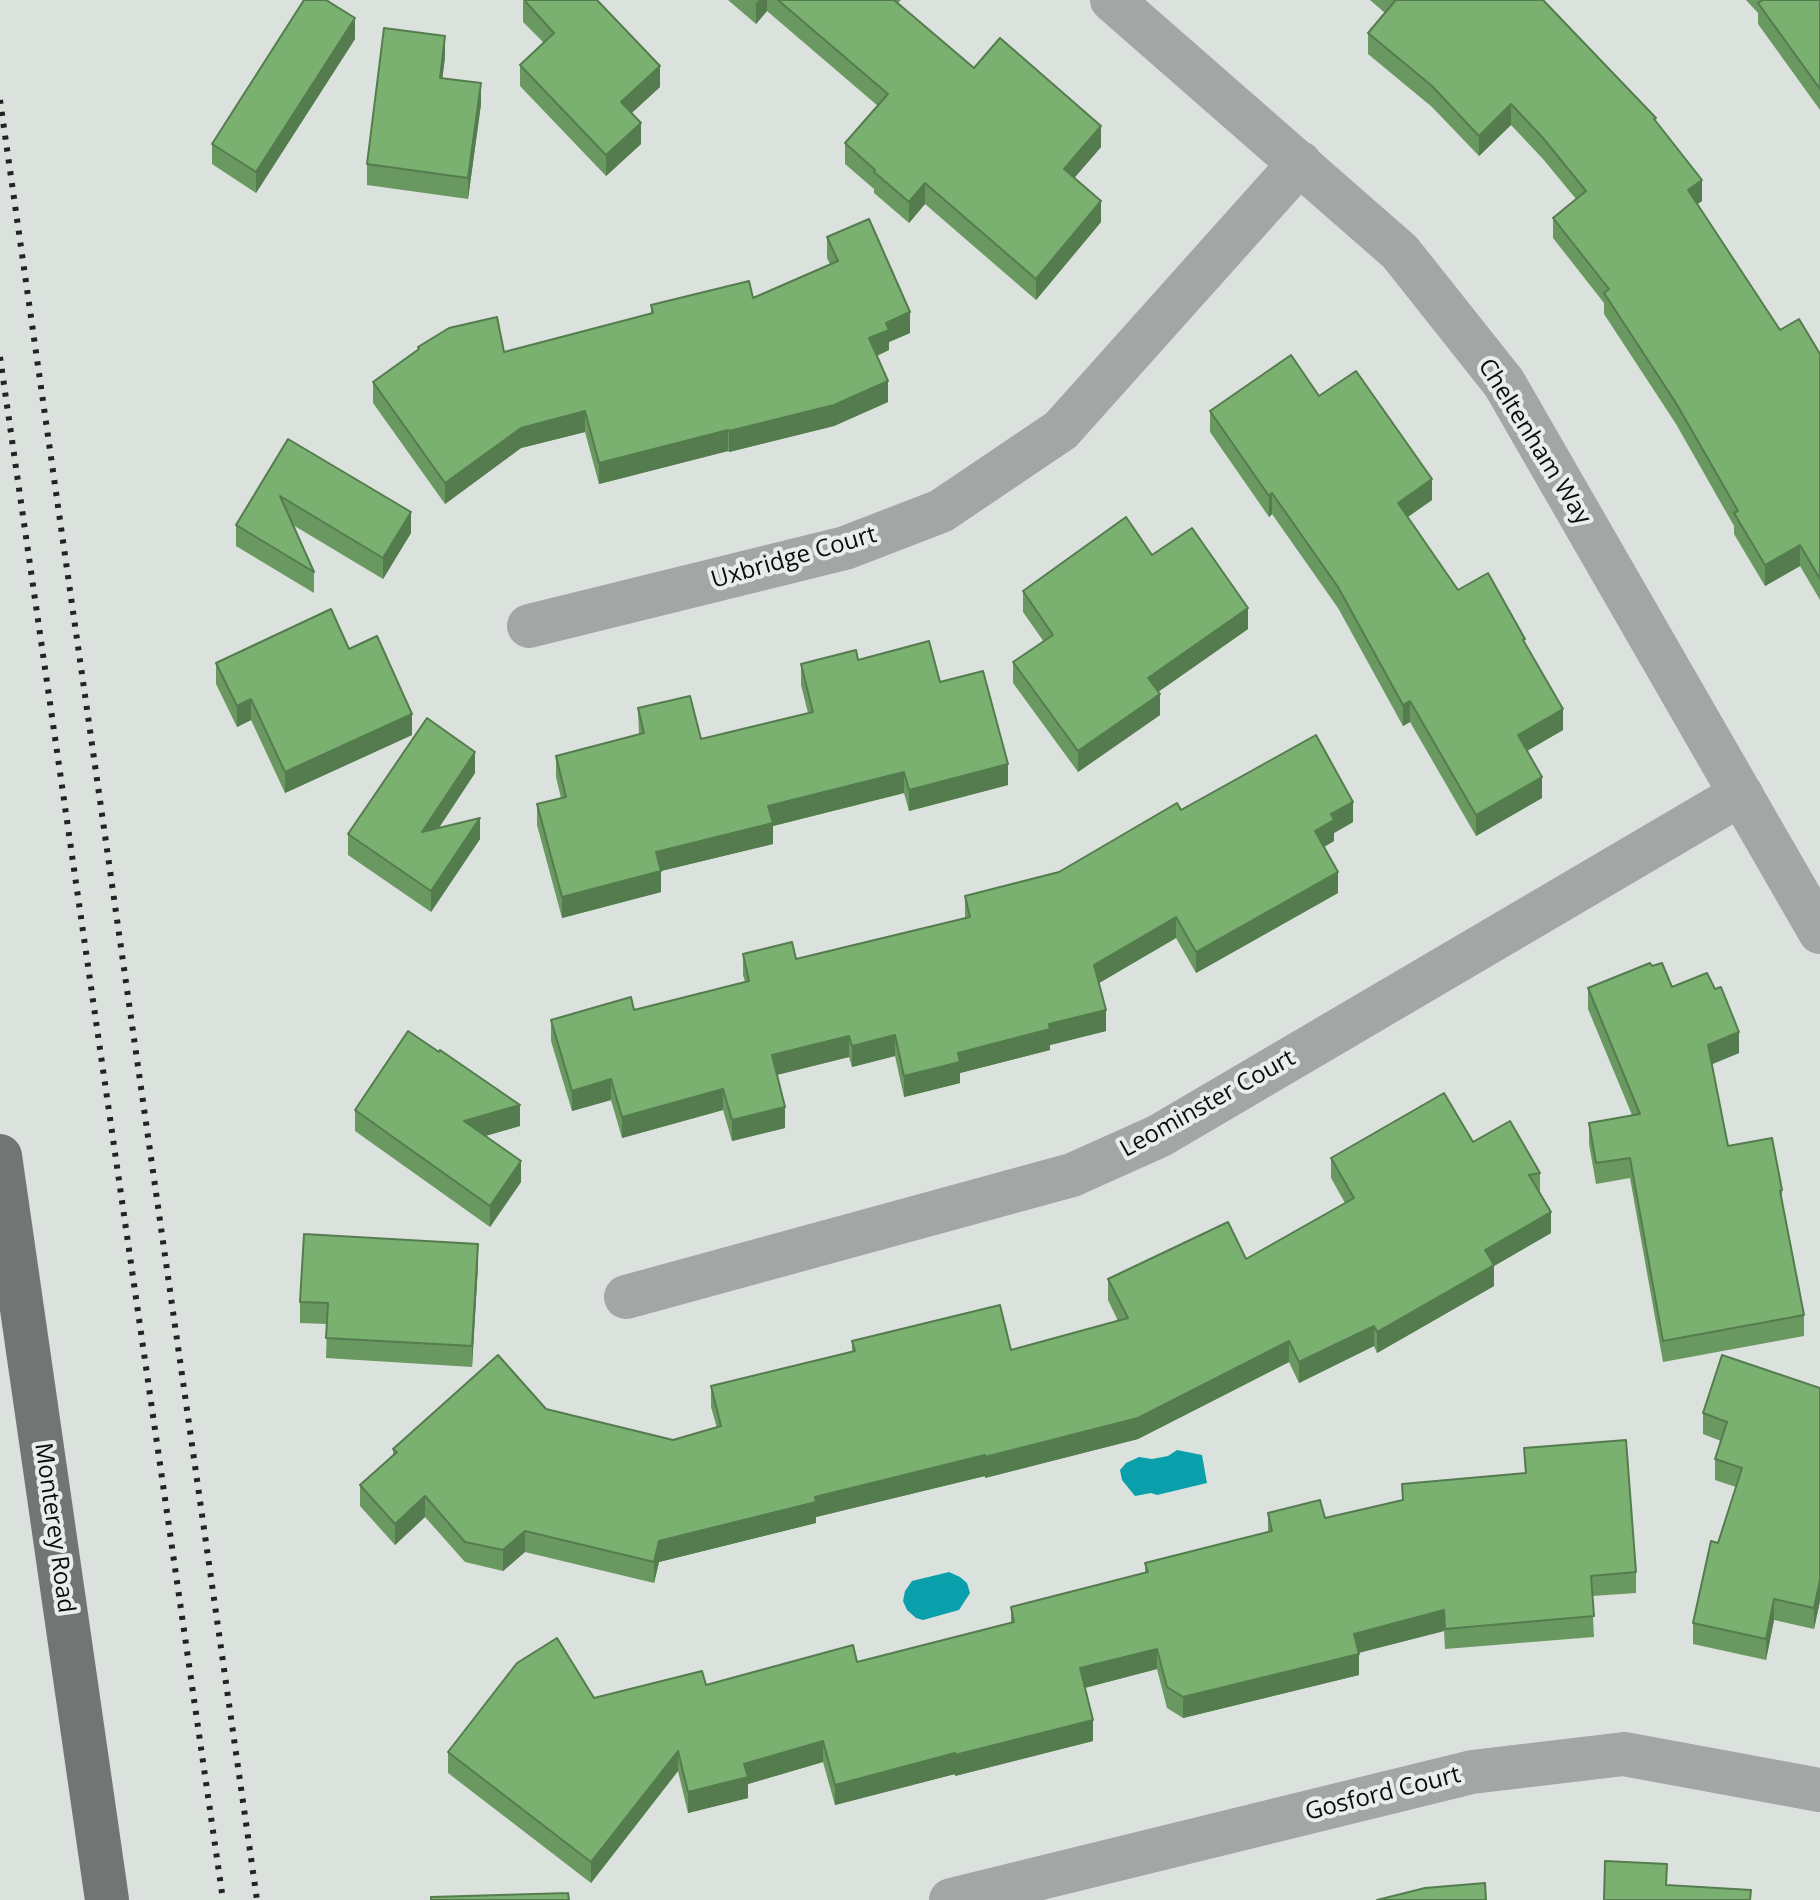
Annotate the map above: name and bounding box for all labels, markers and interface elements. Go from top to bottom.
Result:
street label: Cheltenham Way [1471,354,1597,530]
street label: Uxbridge Court [708,521,880,595]
street label: Leominster Court [1115,1044,1301,1164]
street label: Monterey Road [28,1441,80,1615]
street label: Gosford Court [1302,1761,1464,1827]

